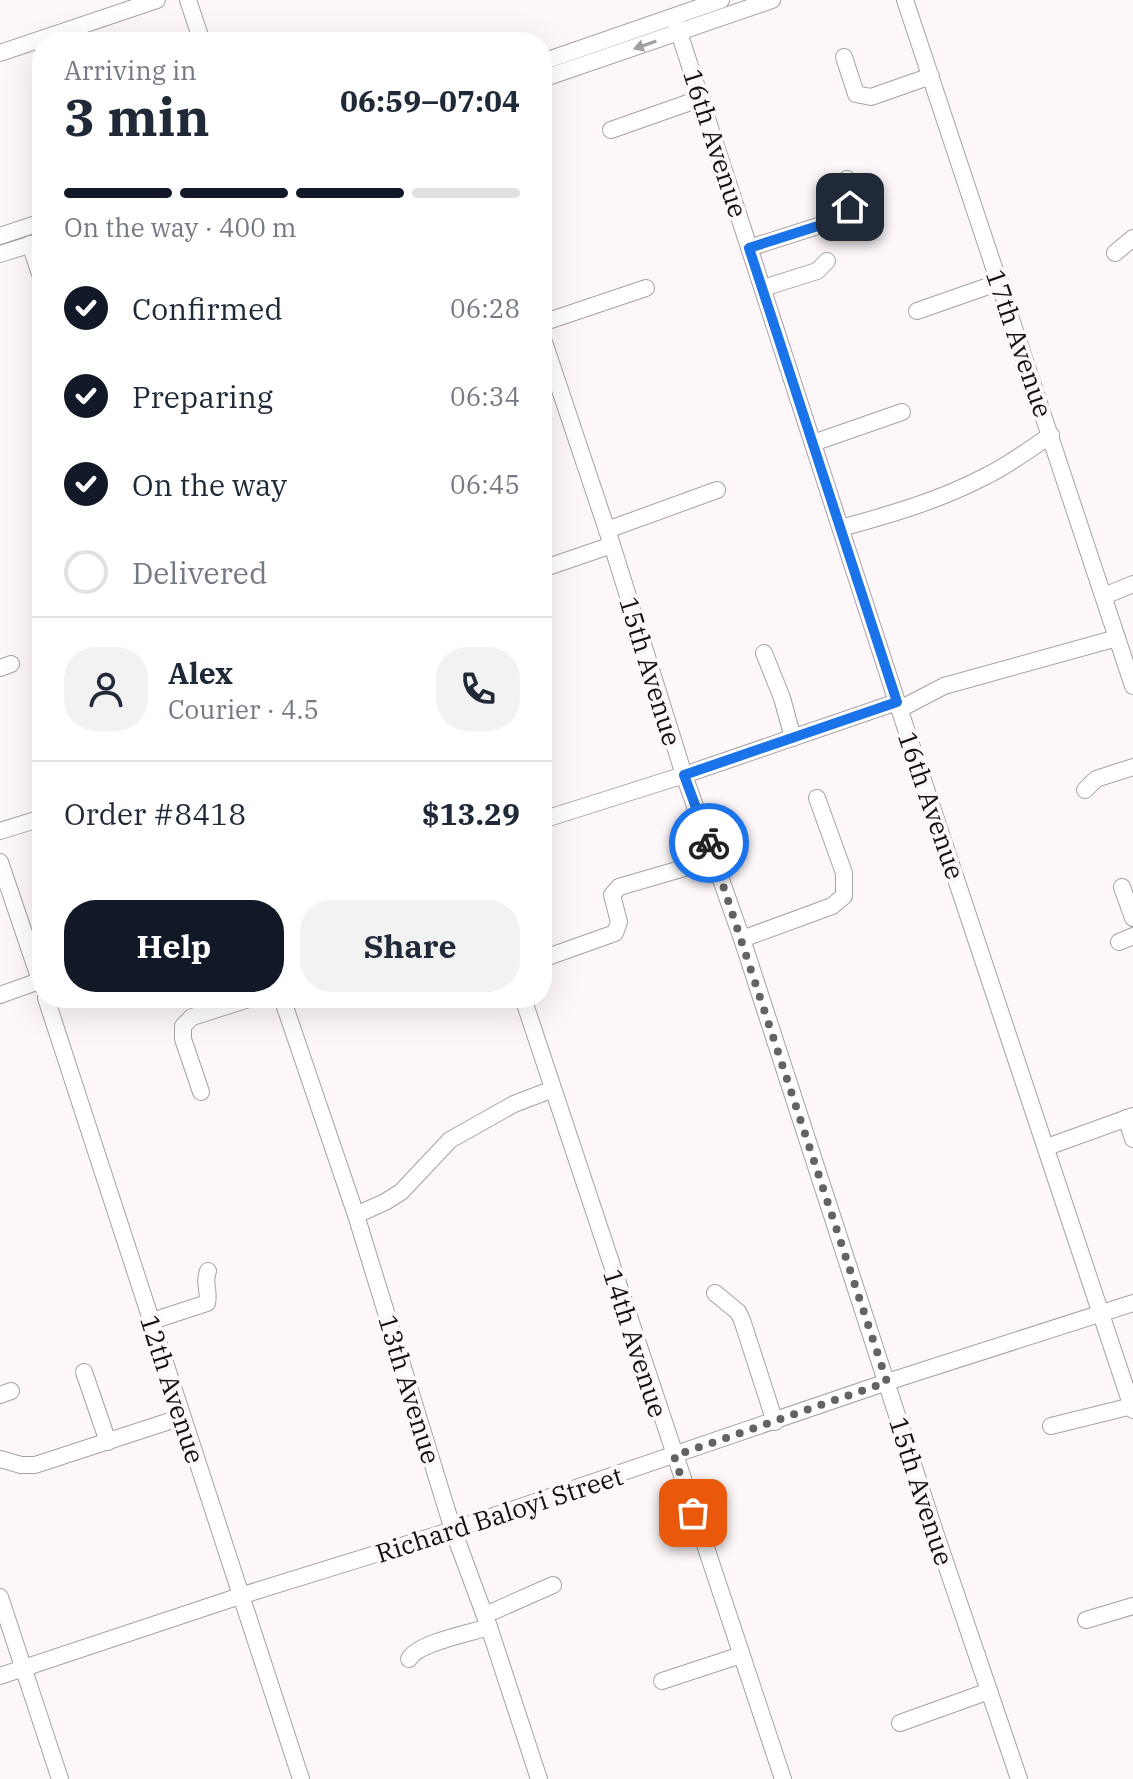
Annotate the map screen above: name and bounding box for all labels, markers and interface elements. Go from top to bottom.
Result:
one-way arrow [633,39,657,51]
text: Arriving in [64,53,197,87]
street label: 16th Avenue [676,65,756,221]
text: 06:59–07:04 [340,81,520,120]
text: 3 min [64,83,210,150]
pin [816,173,884,241]
icon: home [828,185,872,229]
text: On the way · 400 m [64,210,297,244]
street label: 17th Avenue [979,265,1061,421]
icon: check [64,286,108,330]
text: Confirmed [132,289,283,328]
text: 06:28 [450,291,520,325]
icon: check [64,374,108,418]
text: Preparing [132,377,273,416]
text: 06:34 [450,379,520,413]
icon: check [64,462,108,506]
text: On the way [132,465,287,504]
text: 06:45 [450,467,520,501]
text: Delivered [132,553,267,592]
street label: 15th Avenue [612,592,690,750]
button: person [64,647,148,731]
button: phone [436,647,520,731]
text: Alex [168,653,233,692]
text: Courier · 4.5 [168,692,319,726]
street label: 16th Avenue [891,727,973,883]
text: Order #8418 [64,794,246,833]
text: $13.29 [422,794,520,833]
courier [669,803,749,883]
icon: bike [687,821,731,865]
button: Help [64,900,284,992]
button: Share [300,900,520,992]
street label: 14th Avenue [596,1265,676,1421]
street label: 13th Avenue [371,1310,449,1468]
street label: 12th Avenue [133,1311,213,1467]
street label: 15th Avenue [882,1413,962,1569]
street label: Richard Baloyi Street [371,1458,627,1570]
pin [659,1479,727,1547]
icon: bag [671,1491,715,1535]

